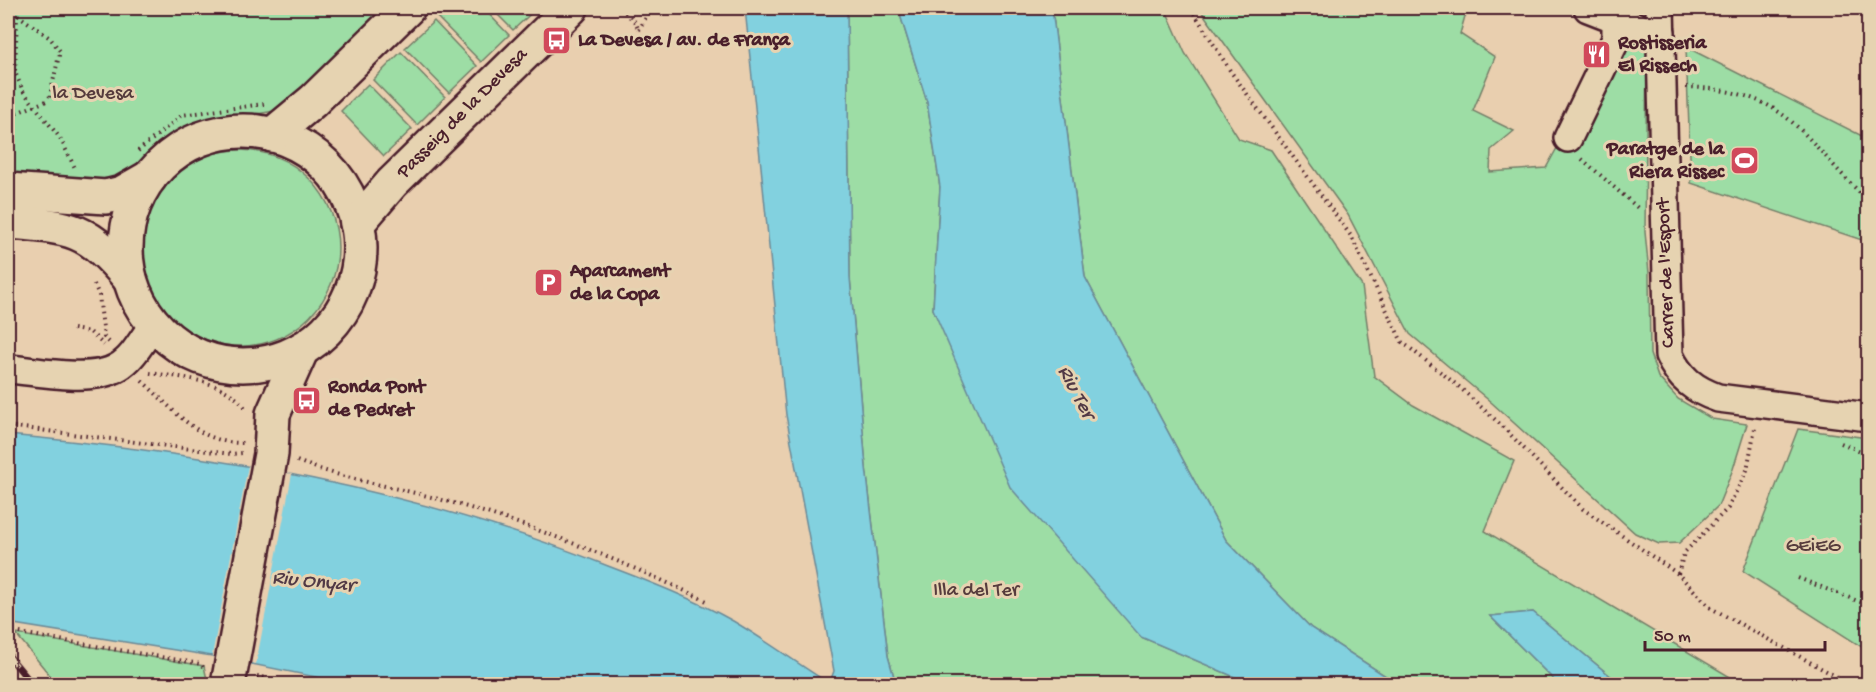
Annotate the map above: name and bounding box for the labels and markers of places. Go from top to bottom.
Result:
bus stop icon: La Devesa / av. de França [541,25,573,57]
place label: La Devesa / av. de França [578,30,791,53]
place label: Rostisseria El Rissech [1617,33,1707,79]
restaurant icon: Rostisseria El Rissech [1581,39,1613,71]
place label: Paratge de la Riera Rissec [1606,139,1725,185]
sports icon: Paratge de la Riera Rissec [1729,145,1761,177]
place label: Aparcament de la Copa [569,261,672,307]
parking icon: Aparcament de la Copa [533,267,565,299]
place label: Ronda Pont de Pedret [327,377,427,423]
bus stop icon: Ronda Pont de Pedret [291,384,323,416]

